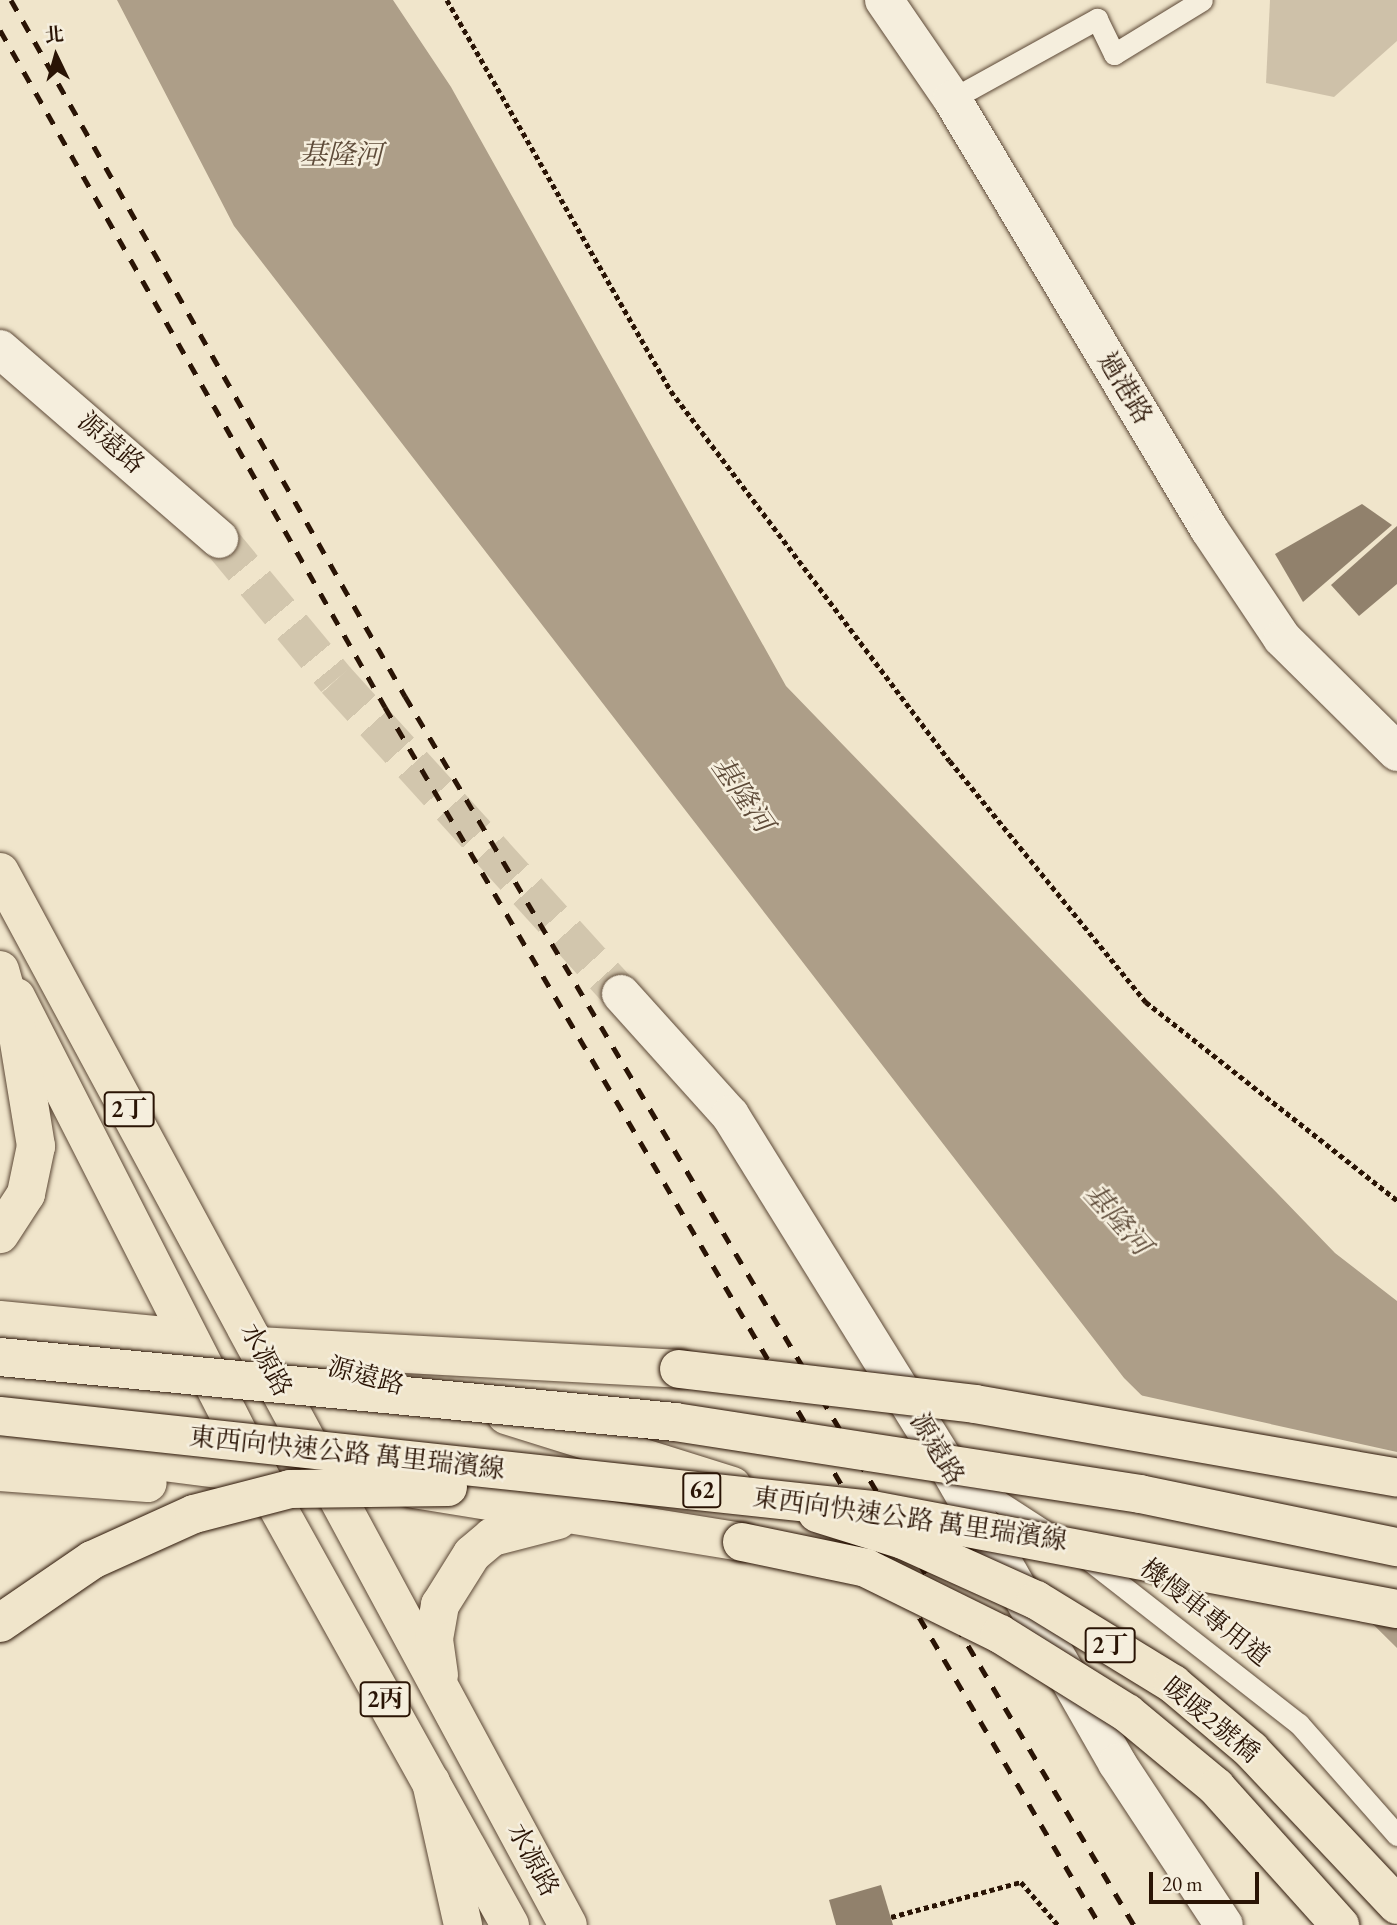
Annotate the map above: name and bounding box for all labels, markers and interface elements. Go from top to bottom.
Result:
north arrow [21,21,91,91]
text: 北 [44,21,65,48]
water label: 基隆河 [299,137,383,171]
street label: 過港路 [1092,347,1158,429]
street label: 源遠路 [71,406,151,480]
water label: 基隆河 [705,750,781,838]
road number: 2丁 [103,1088,155,1129]
water label: 基隆河 [1077,1177,1159,1261]
street label: 水源路 [234,1318,298,1402]
street label: 源遠路 [324,1351,408,1401]
street label: 源遠路 [904,1408,970,1490]
street label: 東西向快速公路 萬里瑞濱線 [188,1421,506,1485]
road number: 62 [681,1470,723,1510]
street label: 東西向快速公路 萬里瑞濱線 [751,1481,1069,1557]
street label: 機慢車專用道 [1134,1553,1276,1673]
road number: 2丁 [1084,1624,1136,1666]
street label: 暖暖2號橋 [1156,1671,1266,1769]
road number: 2丙 [359,1679,411,1720]
street label: 水源路 [501,1818,565,1902]
scale bar [1152,1858,1262,1902]
text: 20 m [1162,1870,1203,1897]

